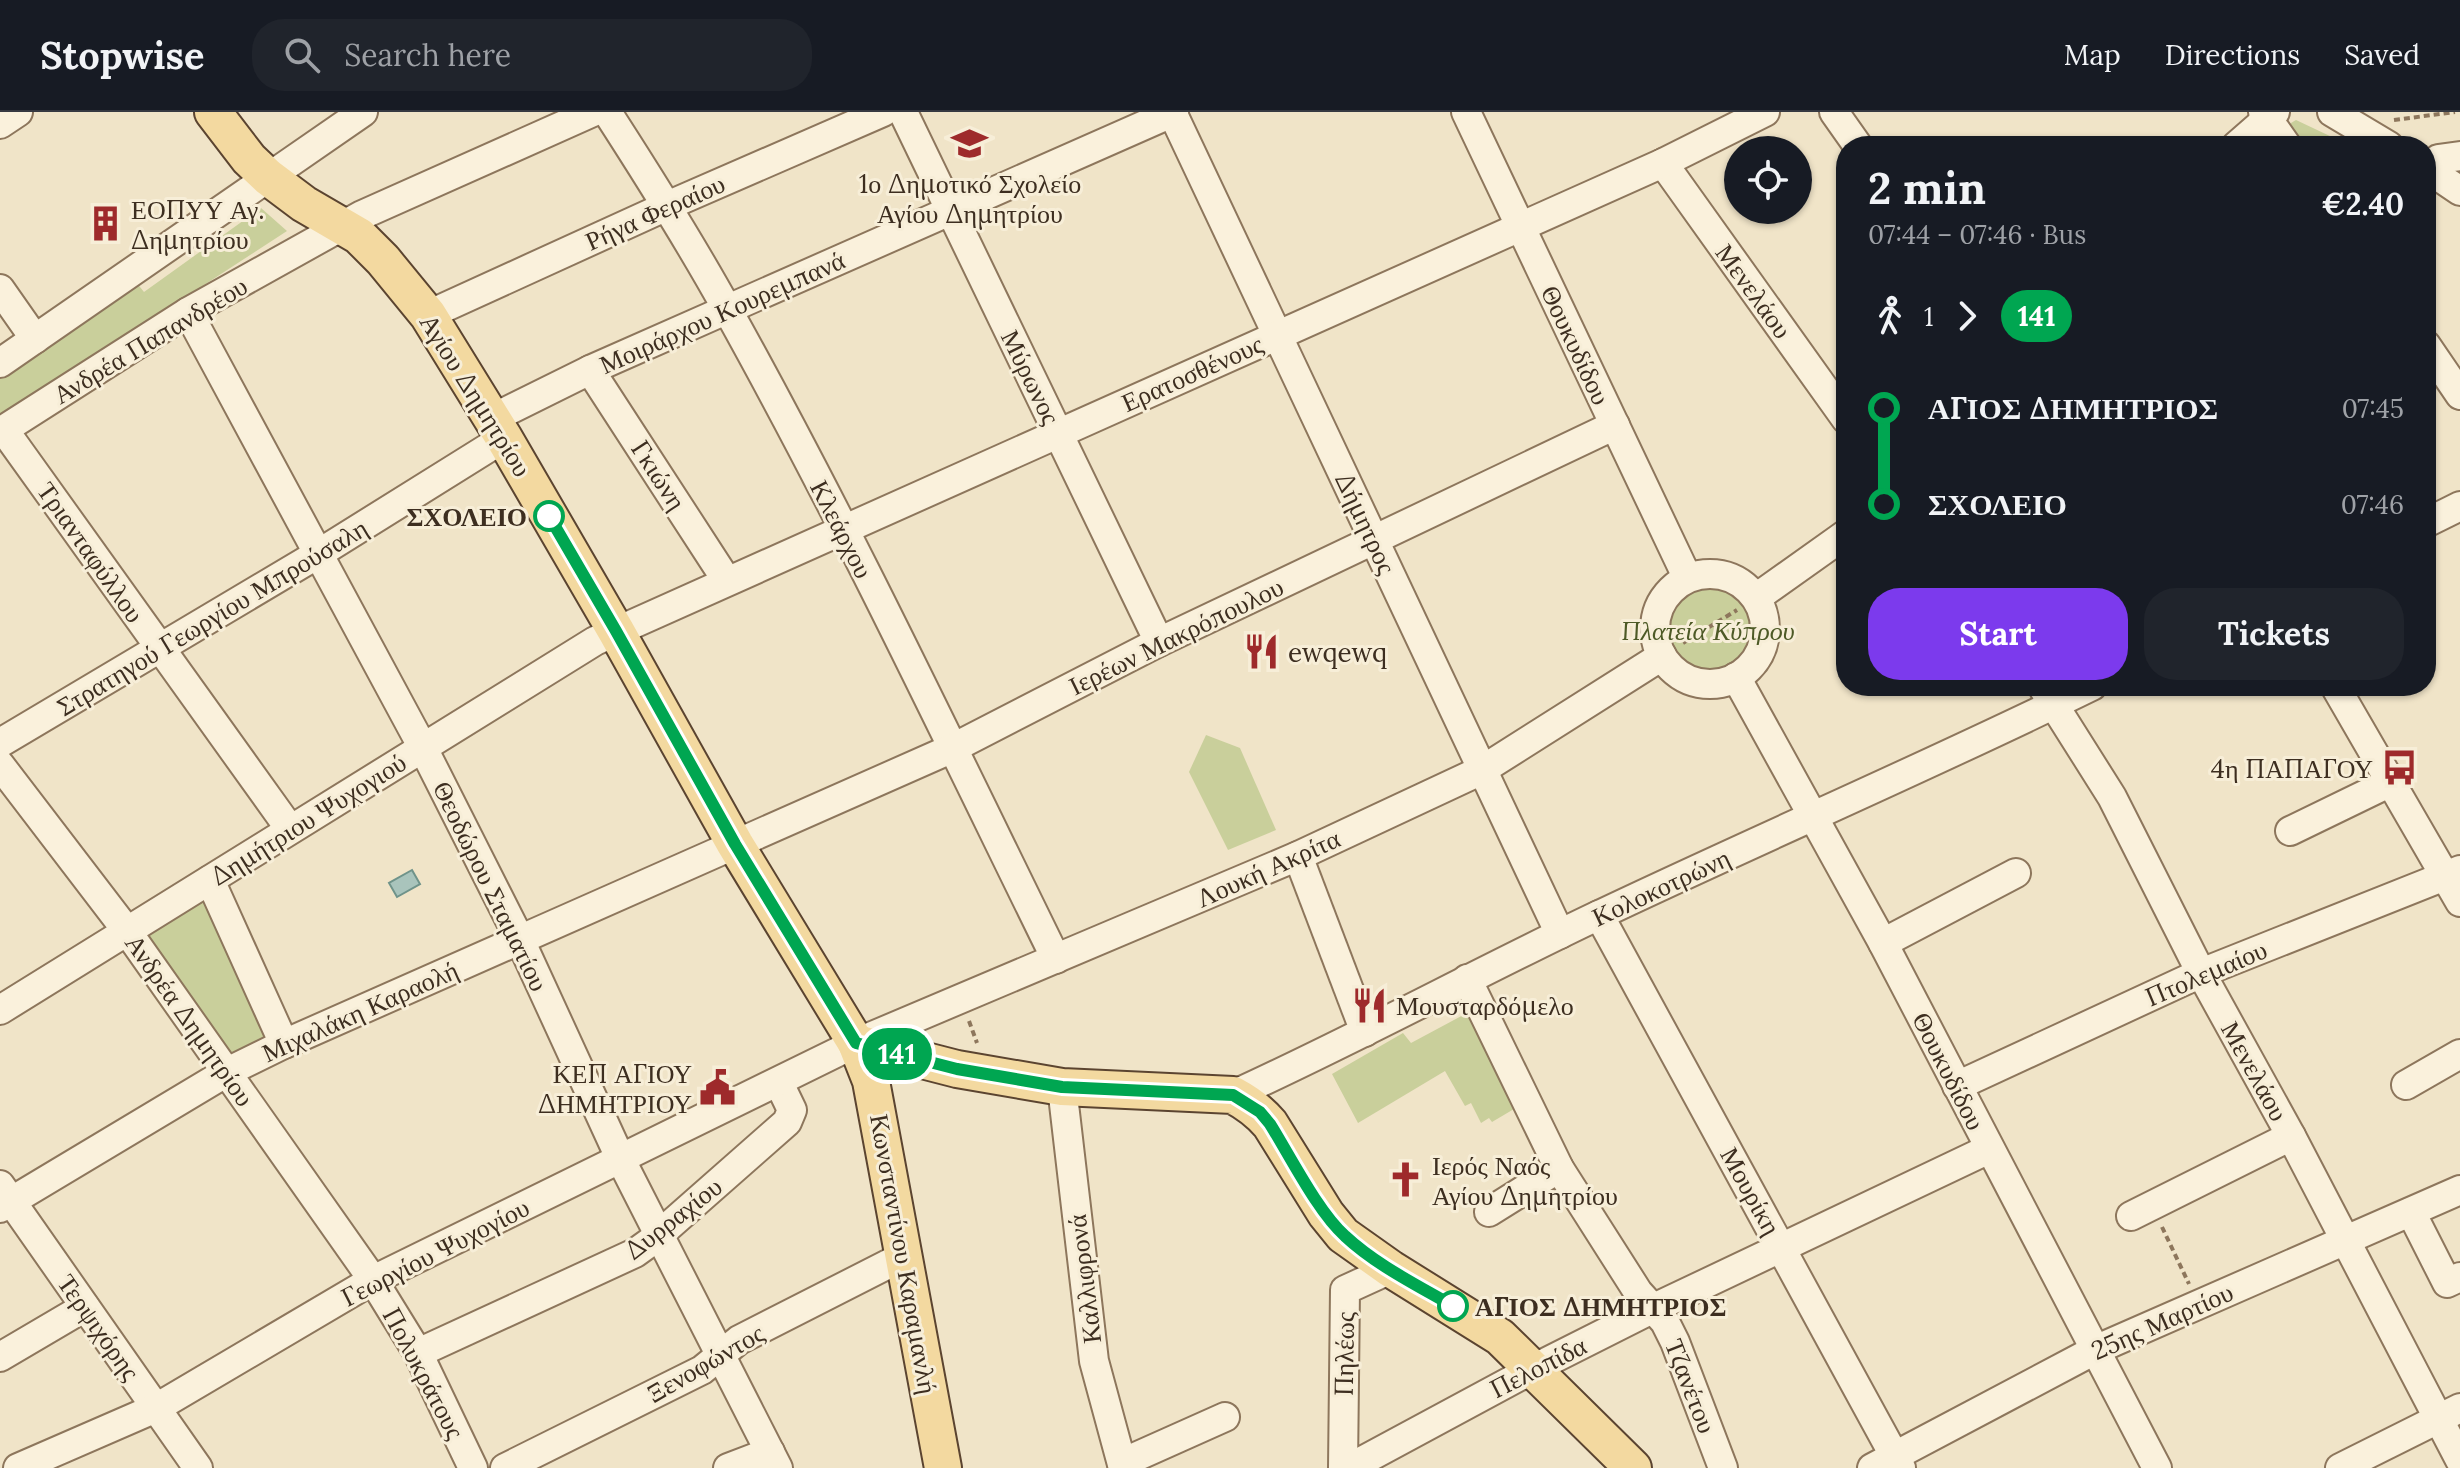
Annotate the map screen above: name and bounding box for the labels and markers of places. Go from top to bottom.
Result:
school or university icon: 1ο Δημοτικό Σχολείο Αγίου Δημητρίου [951,125,989,163]
place label: 1ο Δημοτικό Σχολείο Αγίου Δημητρίου [859,167,1081,230]
place label: ΕΟΠΥΥ Αγ. Δημητρίου [131,193,265,256]
building icon: ΕΟΠΥΥ Αγ. Δημητρίου [86,205,124,243]
place label: ΣΧΟΛΕΙΟ [407,500,527,533]
marker: ΣΧΟΛΕΙΟ [534,501,564,531]
restaurant icon: ewqewq [1243,633,1281,671]
place label: ewqewq [1288,636,1387,669]
bus stop icon: 4η ΠΑΠΑΓΟΥ [2380,749,2418,787]
place label: 4η ΠΑΠΑΓΟΥ [2211,752,2373,785]
restaurant icon: Μουσταρδόμελο [1351,986,1389,1024]
place label: Μουσταρδόμελο [1396,989,1574,1022]
place label: ΚΕΠ ΑΓΙΟΥ ΔΗΜΗΤΡΙΟΥ [538,1057,692,1120]
public building icon: ΚΕΠ ΑΓΙΟΥ ΔΗΜΗΤΡΙΟΥ [699,1069,737,1107]
place label: Ιερός Ναός Αγίου Δημητρίου [1432,1149,1618,1212]
church icon: Ιερός Ναός Αγίου Δημητρίου [1387,1161,1425,1199]
place label: ΑΓΙΟΣ ΔΗΜΗΤΡΙΟΣ [1475,1290,1726,1323]
marker: ΑΓΙΟΣ ΔΗΜΗΤΡΙΟΣ [1438,1291,1468,1321]

